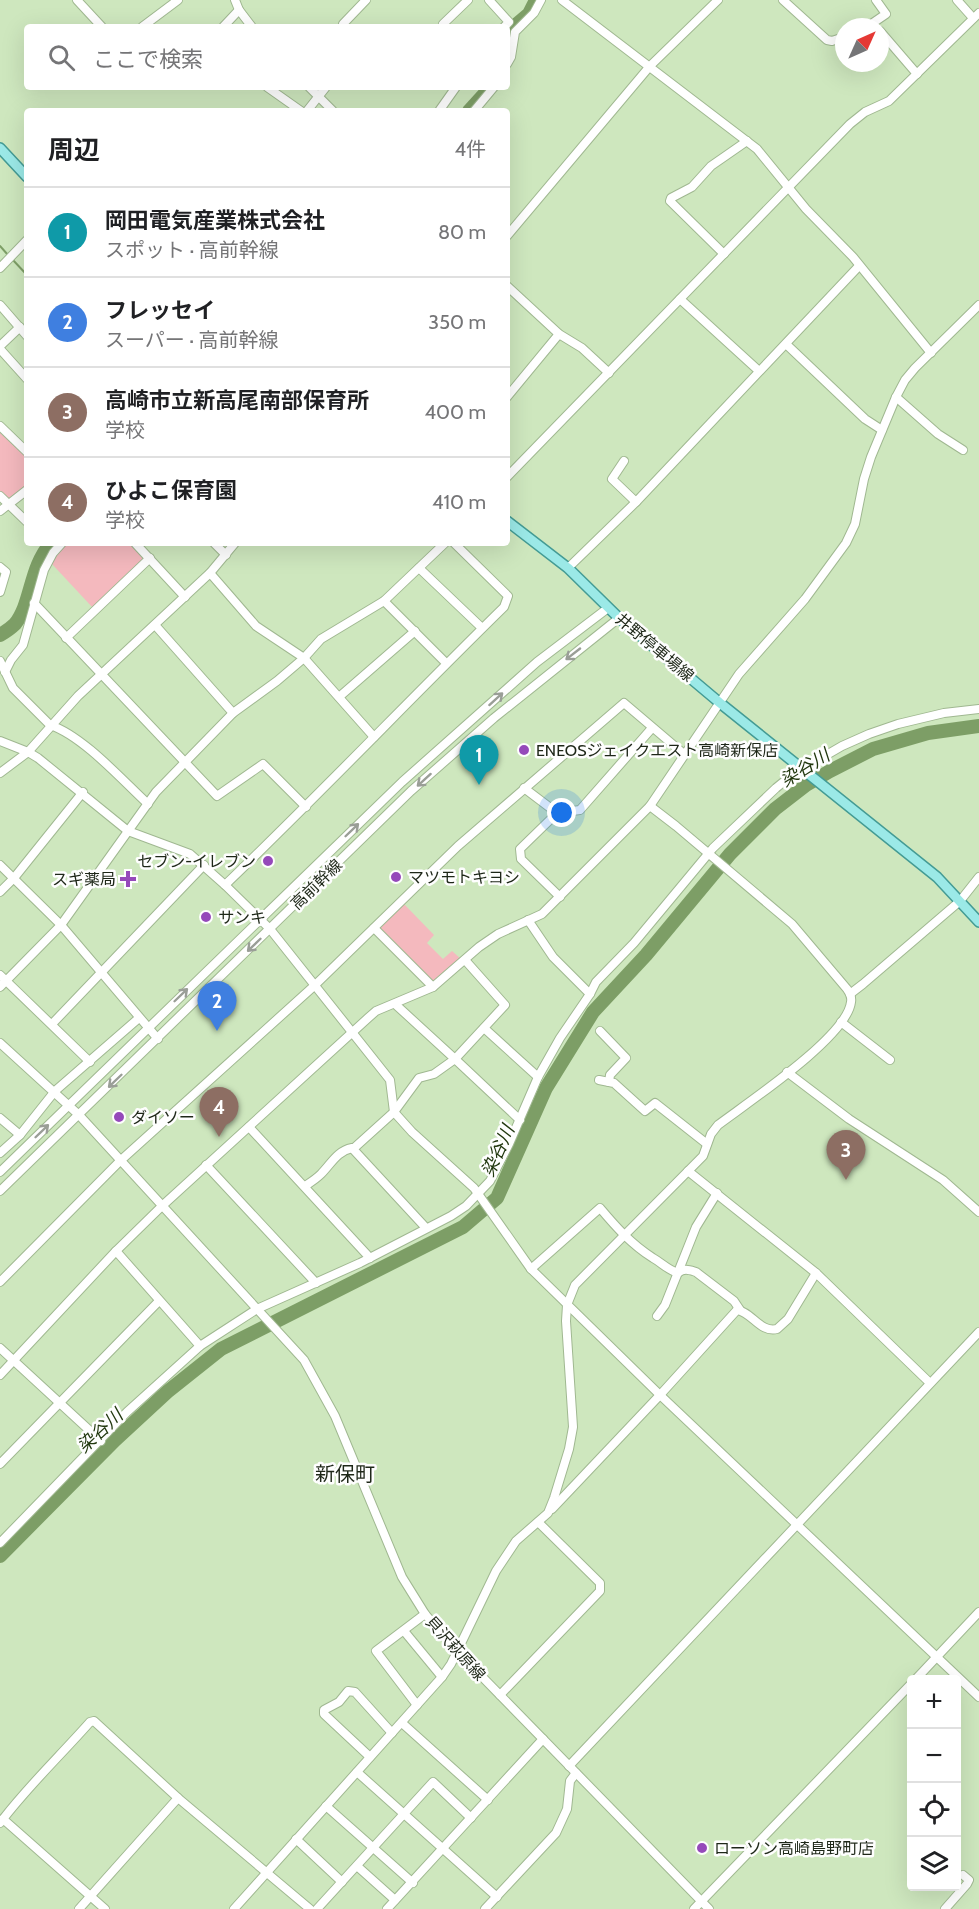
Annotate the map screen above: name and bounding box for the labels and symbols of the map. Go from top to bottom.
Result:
north arrow [835,18,889,72]
street label: 井野停車場線 [612,609,698,686]
one-way arrow [565,647,581,660]
one-way arrow [488,692,503,706]
pin: 1 [460,736,498,785]
place label: ENEOSジェイクエスト高崎新保店 [536,741,778,760]
marker: ENEOSジェイクエスト高崎新保店 [517,743,531,757]
water label: 染谷川 [776,743,835,792]
one-way arrow [417,773,432,787]
your location [547,798,576,827]
one-way arrow [345,823,360,838]
place label: セブン-イレブン [137,852,256,871]
marker: セブン-イレブン [261,854,275,868]
street label: 高前幹線 [287,855,346,913]
place label: マツモトキヨシ [408,868,520,887]
place label: スギ薬局 [52,870,116,889]
marker: マツモトキヨシ [389,870,403,884]
marker: スギ薬局 [121,872,135,886]
place label: サンキ [218,908,266,927]
marker: サンキ [199,910,213,924]
one-way arrow [247,937,262,952]
pin: 2 [198,982,236,1031]
one-way arrow [174,988,189,1002]
one-way arrow [107,1074,122,1088]
pin: 4 [200,1088,238,1137]
place label: ダイソー [131,1108,195,1127]
marker: ダイソー [112,1110,126,1124]
water label: 染谷川 [477,1120,520,1180]
one-way arrow [34,1124,49,1138]
pin: 3 [826,1130,866,1180]
water label: 染谷川 [73,1403,129,1457]
district label: 新保町 [315,1462,375,1486]
street label: 貝沢萩原線 [422,1612,489,1684]
place label: ローソン高崎島野町店 [714,1839,874,1858]
marker: ローソン高崎島野町店 [695,1841,709,1855]

